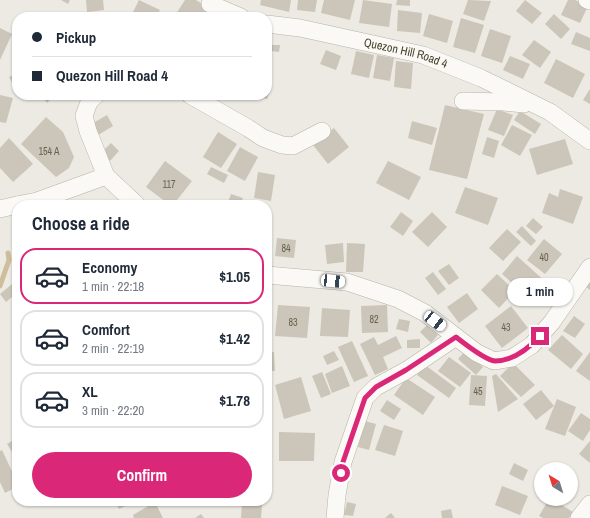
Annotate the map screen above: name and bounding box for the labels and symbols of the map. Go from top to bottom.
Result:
street label: Quezon Hill Road 4 [362,34,450,72]
house number: 154 A [39,145,60,158]
house number: 117 [162,178,176,191]
house number: 84 [281,242,291,255]
house number: 40 [539,251,549,264]
car [320,274,346,288]
callout: 1 min [507,278,573,306]
car [422,309,448,333]
house number: 82 [369,313,379,326]
house number: 83 [288,316,298,329]
house number: 43 [501,321,511,334]
route end [531,327,549,345]
house number: 45 [473,385,483,398]
north arrow [534,462,578,506]
route start [332,464,350,482]

